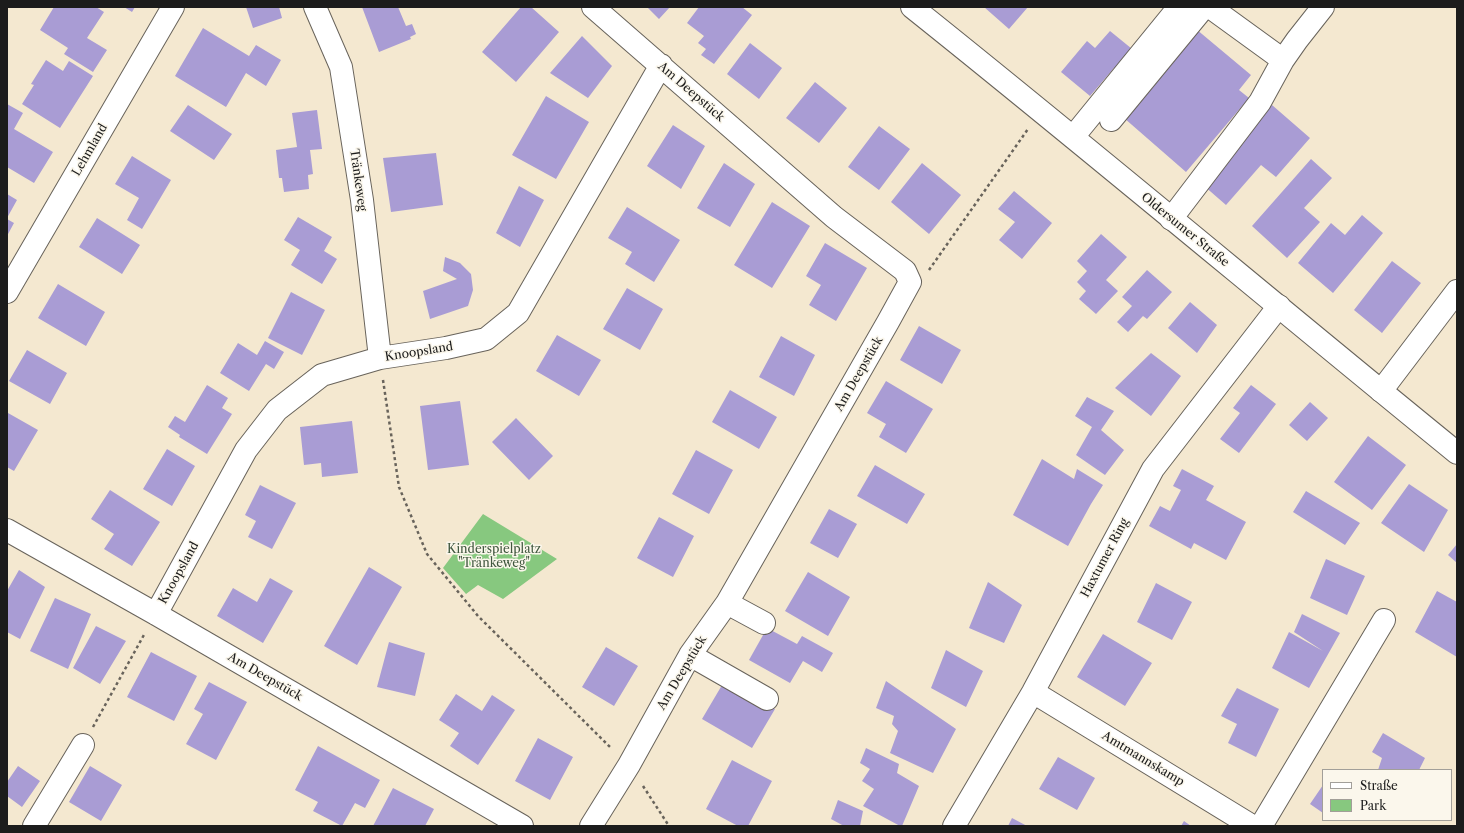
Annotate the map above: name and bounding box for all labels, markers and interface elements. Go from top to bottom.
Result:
street label: Am Deepstück [655,59,727,125]
street label: Lehmland [69,121,111,179]
street label: Tränkeweg [347,148,369,212]
street label: Oldersumer Straße [1138,190,1232,270]
street label: Am Deepstück [832,334,886,414]
street label: Knoopsland [384,339,454,365]
street label: Haxtumer Ring [1078,516,1132,600]
street label: Knoopsland [156,539,202,607]
park label: Kinderspielplatz "Tränkeweg" [447,543,541,571]
street label: Am Deepstück [654,633,710,713]
street label: Am Deepstück [225,650,305,704]
street label: Amtmannskamp [1099,729,1187,789]
legend [1322,769,1452,821]
text: Straße [1360,778,1398,793]
text: Park [1360,798,1386,813]

